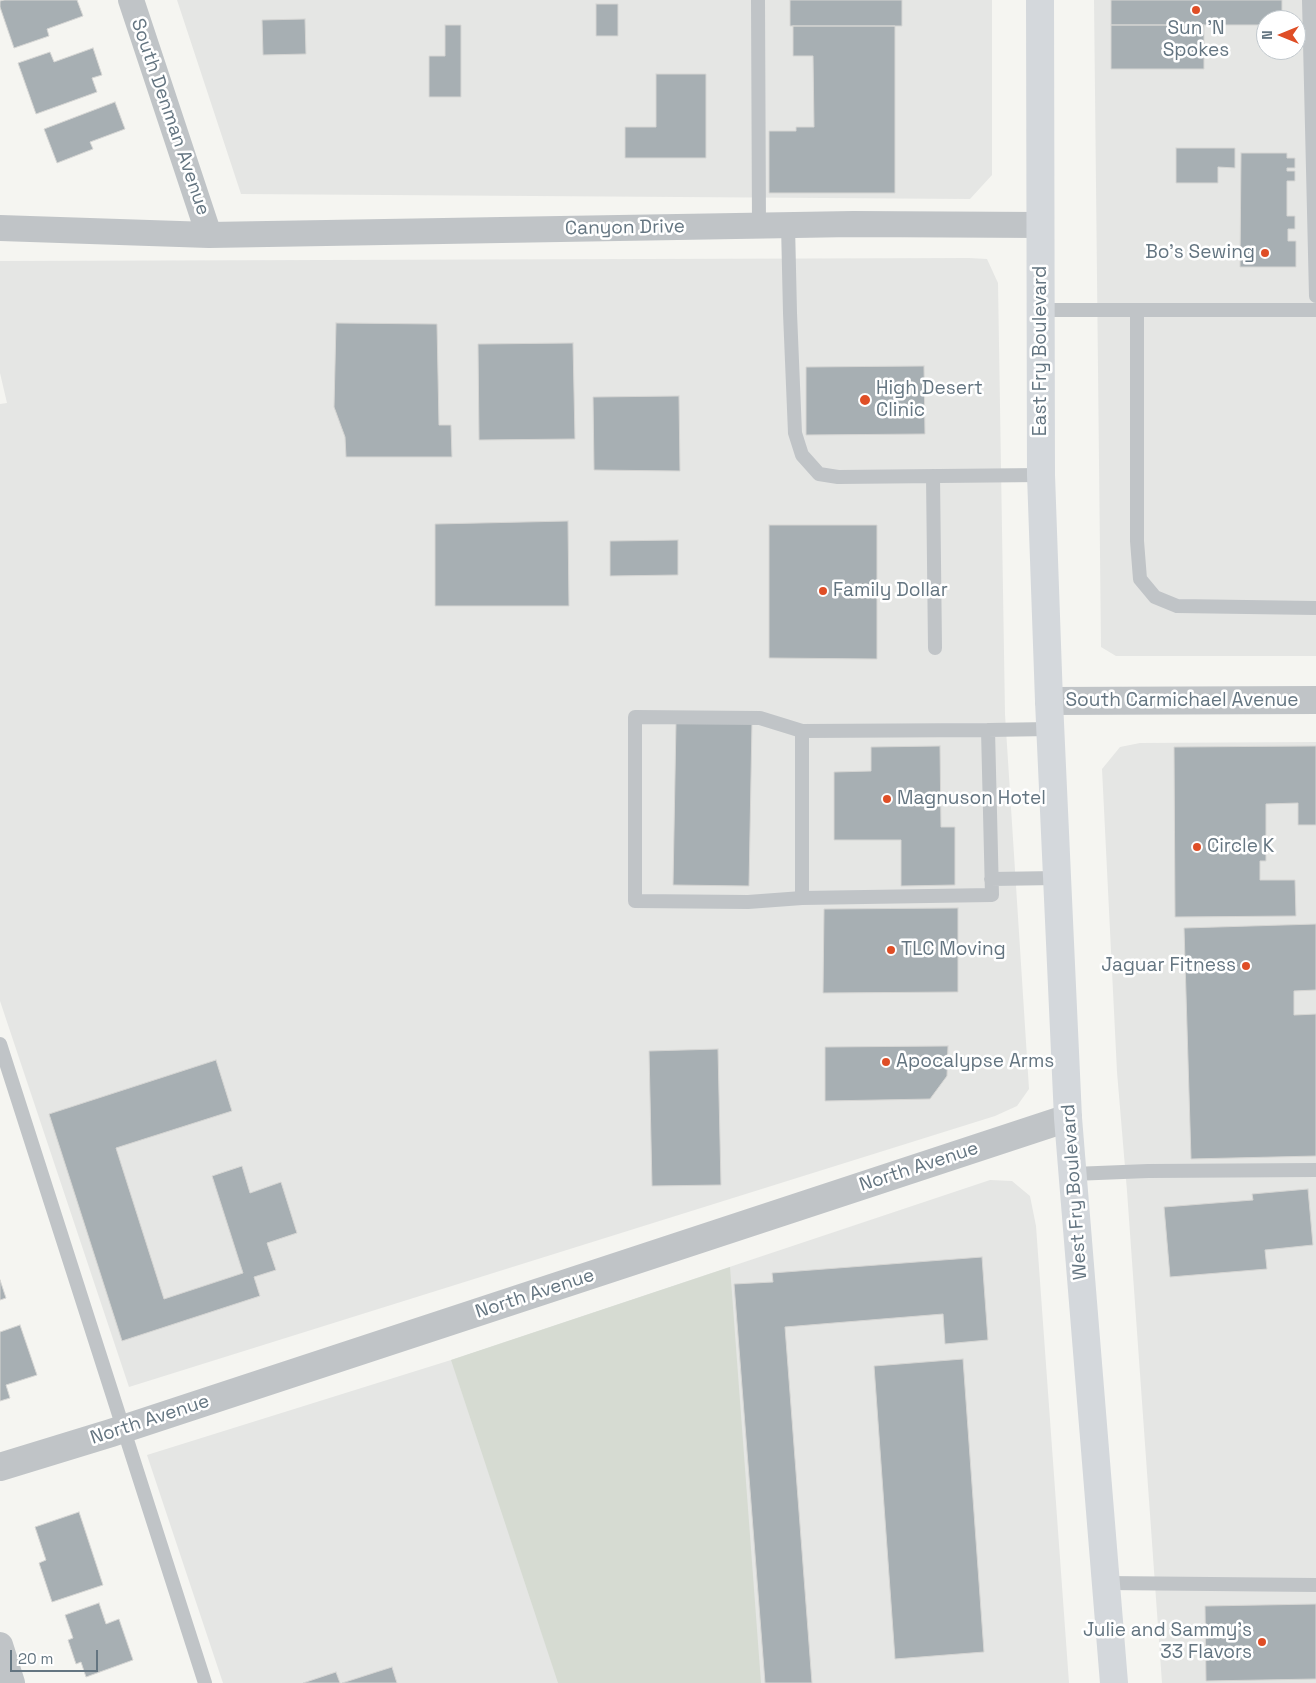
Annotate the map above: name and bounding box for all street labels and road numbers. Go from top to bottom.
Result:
street label: South Denman Avenue [126,16,214,218]
street label: Canyon Drive [565,216,685,240]
street label: East Fry Boulevard [1030,266,1052,436]
street label: South Carmichael Avenue [1065,690,1299,712]
street label: West Fry Boulevard [1057,1103,1093,1281]
street label: North Avenue [857,1137,981,1197]
street label: North Avenue [473,1264,597,1324]
street label: North Avenue [88,1390,212,1450]

